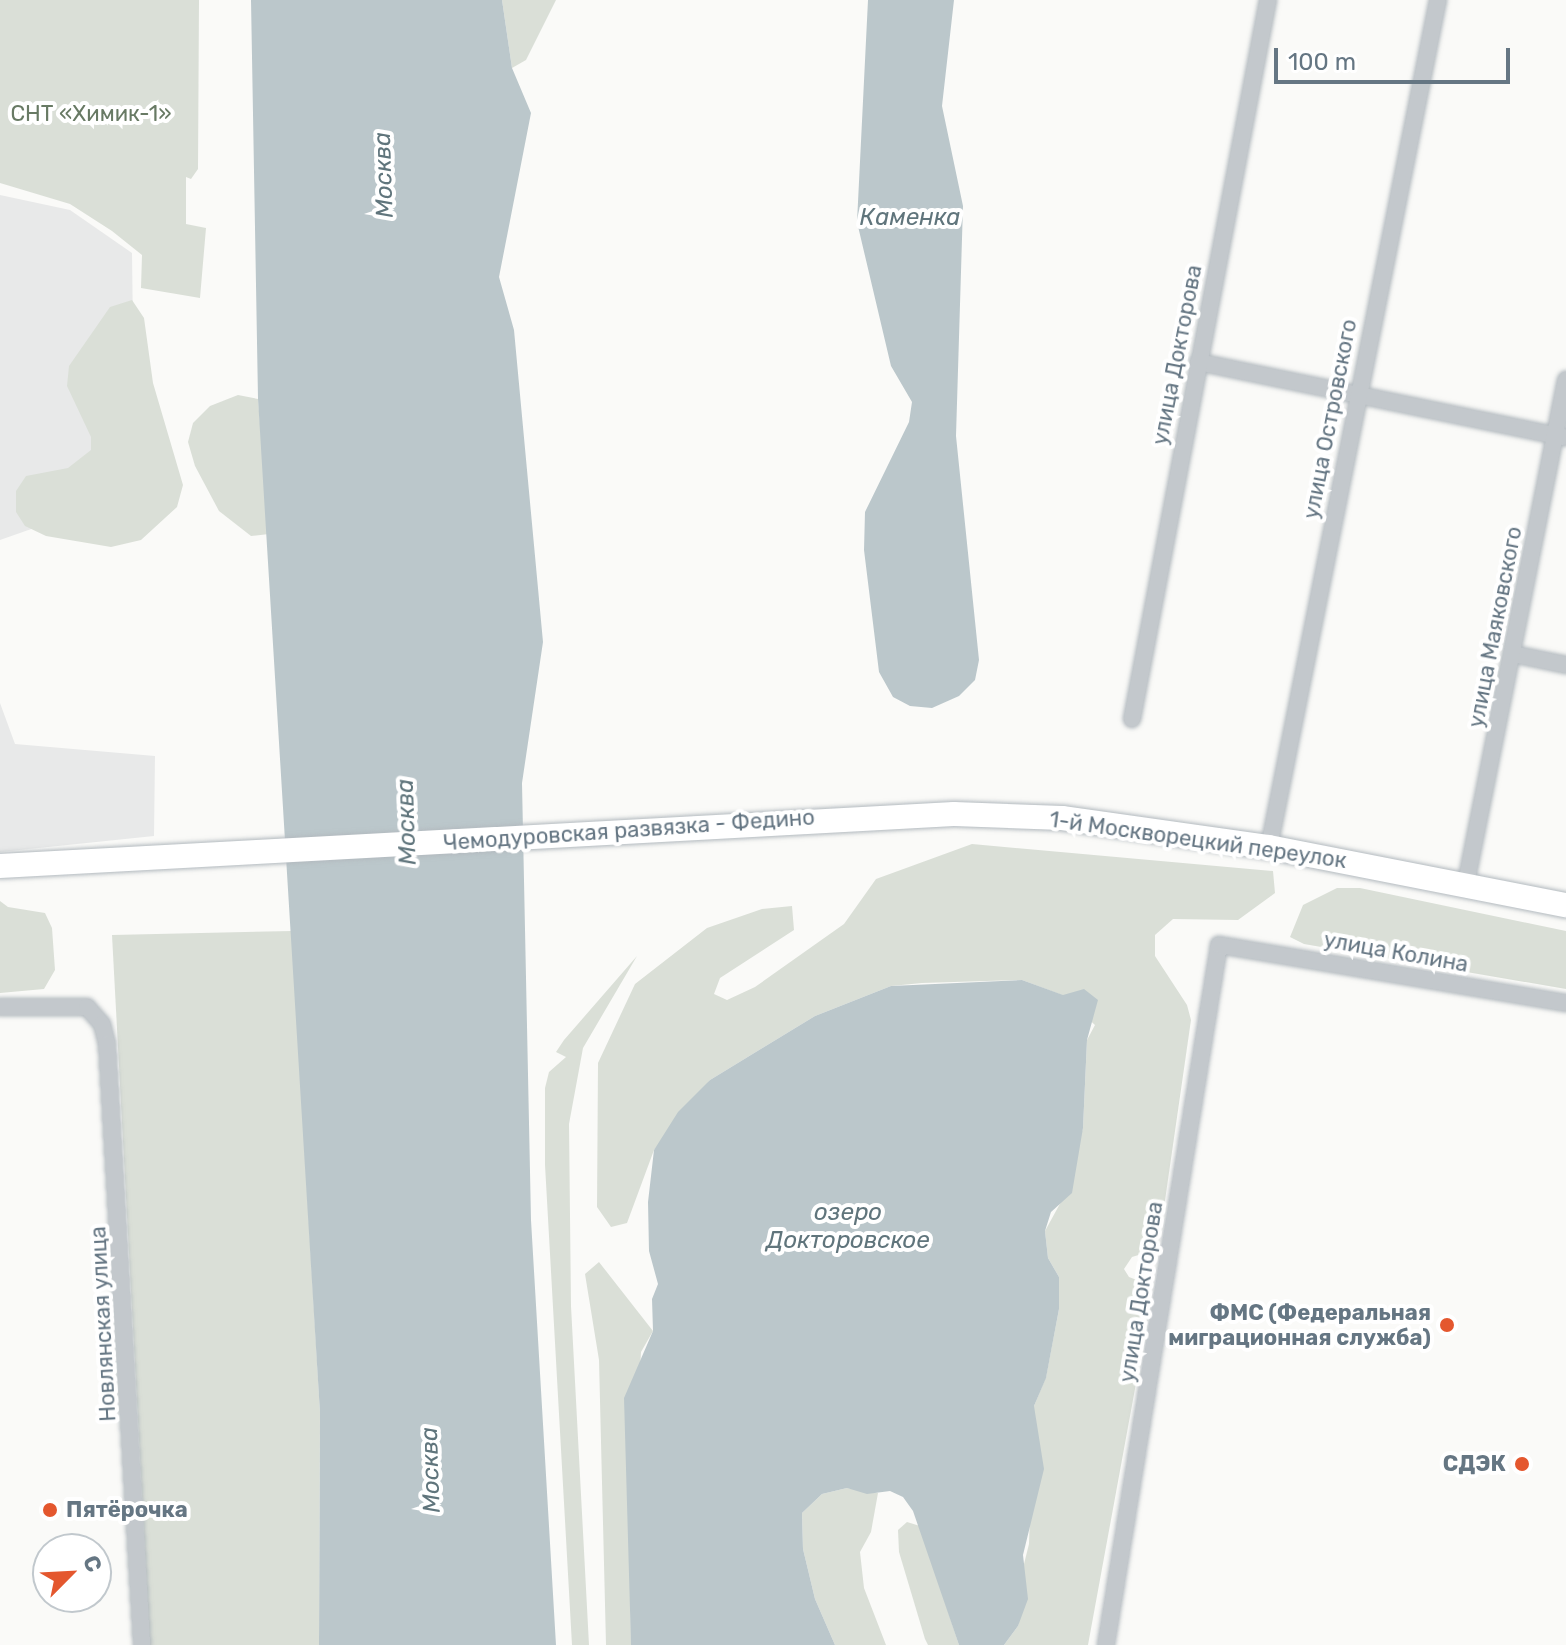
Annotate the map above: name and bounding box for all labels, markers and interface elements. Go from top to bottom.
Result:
scale bar [1278,32,1514,82]
text: 100 m [1288,48,1356,76]
park label: СНТ «Химик-1» [10,101,172,127]
water label: Москва [368,131,400,219]
water label: Каменка [860,204,960,232]
street label: улица Докторова [1147,263,1207,447]
street label: улица Островского [1298,317,1362,521]
street label: улица Маяковского [1463,524,1527,730]
water label: Москва [391,778,423,866]
street label: Чемодуровская развязка - Федино [442,804,816,856]
street label: 1-й Москворецкий переулок [1048,806,1348,874]
street label: улица Колина [1322,926,1470,978]
water label: озеро Докторовское [766,1199,930,1255]
street label: улица Докторова [1114,1200,1168,1384]
street label: Новлянская улица [85,1226,121,1422]
place label: ФМС (Федеральная миграционная служба) [1168,1299,1431,1350]
marker: ФМС (Федеральная миграционная служба) [1438,1316,1456,1334]
water label: Москва [415,1426,447,1514]
place label: СДЭК [1443,1451,1506,1477]
marker: СДЭК [1513,1455,1531,1473]
place label: Пятёрочка [66,1497,188,1523]
marker: Пятёрочка [41,1501,59,1519]
north arrow [32,1533,112,1613]
text: С [77,1551,108,1576]

